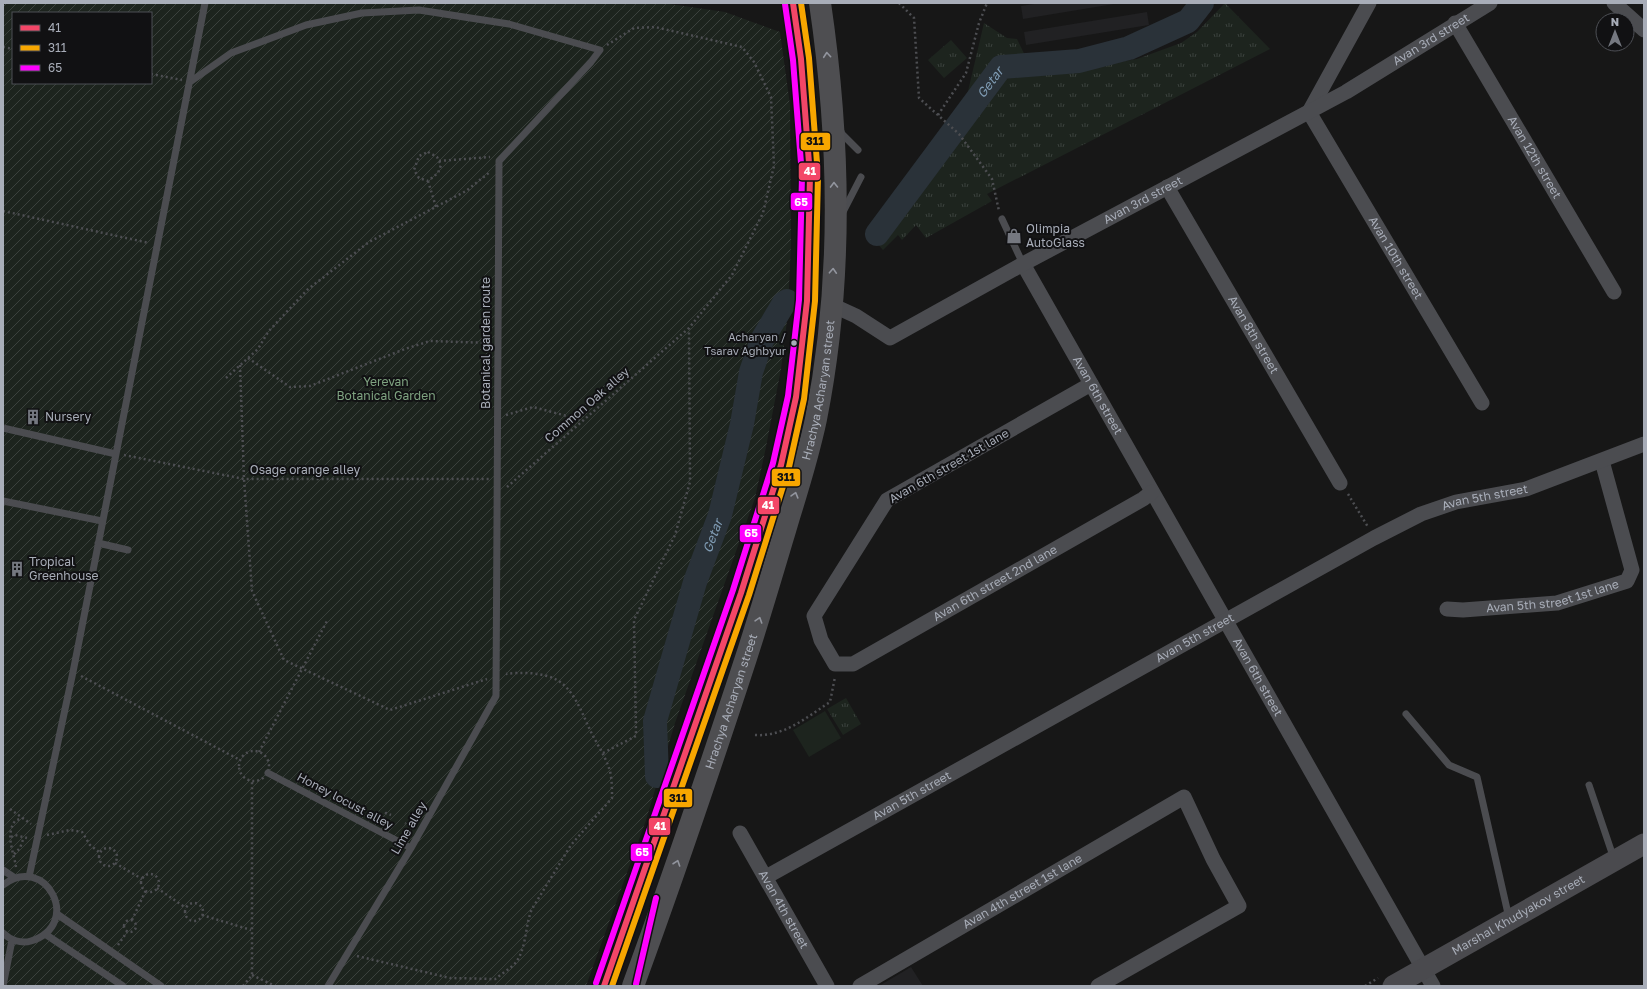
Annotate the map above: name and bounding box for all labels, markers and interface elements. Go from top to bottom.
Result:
street label: Avan 3rd street [1390,10,1472,68]
legend [12,12,152,84]
north arrow [1595,12,1635,52]
text: N [1611,15,1619,28]
text: 41 [48,20,61,35]
text: 311 [48,40,67,55]
one-way arrow [823,52,832,58]
text: 65 [48,60,62,75]
water label: Getar [973,62,1007,101]
street label: Avan 12th street [1505,113,1565,201]
line badge: 311 [800,132,831,151]
text: 311 [806,134,824,147]
line badge: 41 [798,162,821,181]
text: 41 [804,164,817,177]
street label: Avan 3rd street [1101,172,1185,227]
one-way arrow [830,182,838,188]
line badge: 65 [790,192,813,211]
text: 65 [794,195,808,208]
street label: Avan 10th street [1366,213,1427,302]
place label: Olimpia AutoGlass [1026,221,1085,250]
shop icon: Olimpia AutoGlass [1005,227,1023,245]
one-way arrow [829,268,838,274]
street label: Botanical garden route [478,277,493,409]
street label: Avan 8th street [1225,293,1282,376]
street label: Hrachya Acharyan street [798,319,837,462]
place label: Acharyan / Tsarav Aghbyur [704,330,787,357]
marker: Acharyan / Tsarav Aghbyur [789,338,799,348]
street label: Avan 6th street [1070,353,1126,437]
street label: Common Oak alley [541,364,632,446]
park label: Yerevan Botanical Garden [336,374,436,403]
building icon: Nursery [24,408,42,426]
place label: Nursery [45,409,91,424]
street label: Avan 6th street 1st lane [886,425,1011,506]
street label: Osage orange alley [250,462,360,477]
line badge: 311 [771,468,801,487]
text: 311 [777,470,795,483]
street label: Avan 5th street [1440,481,1529,513]
one-way arrow [790,492,799,499]
line badge: 41 [757,496,780,515]
text: 41 [762,498,775,511]
water label: Getar [699,515,726,555]
line badge: 65 [739,524,762,543]
text: 65 [744,526,758,539]
street label: Avan 6th street 2nd lane [930,541,1060,624]
place label: Tropical Greenhouse [29,554,99,583]
building icon: Tropical Greenhouse [8,560,26,578]
street label: Avan 5th street 1st lane [1486,576,1621,615]
street label: Avan 5th street [1153,609,1237,665]
one-way arrow [754,617,762,624]
street label: Hrachya Acharyan street [702,632,760,771]
street label: Avan 6th street [1230,635,1286,719]
street label: Avan 5th street [870,767,954,823]
street label: Honey locust alley [295,769,396,832]
line badge: 311 [663,788,693,808]
text: 311 [669,791,687,804]
street label: Lime alley [387,798,430,857]
line badge: 41 [648,817,671,836]
text: 41 [654,819,667,832]
line badge: 65 [630,843,653,862]
text: 65 [635,845,649,858]
street label: Avan 4th street 1st lane [960,850,1085,932]
one-way arrow [672,859,680,866]
street label: Avan 4th street [756,867,812,951]
street label: Marshal Khudyakov street [1449,871,1587,958]

